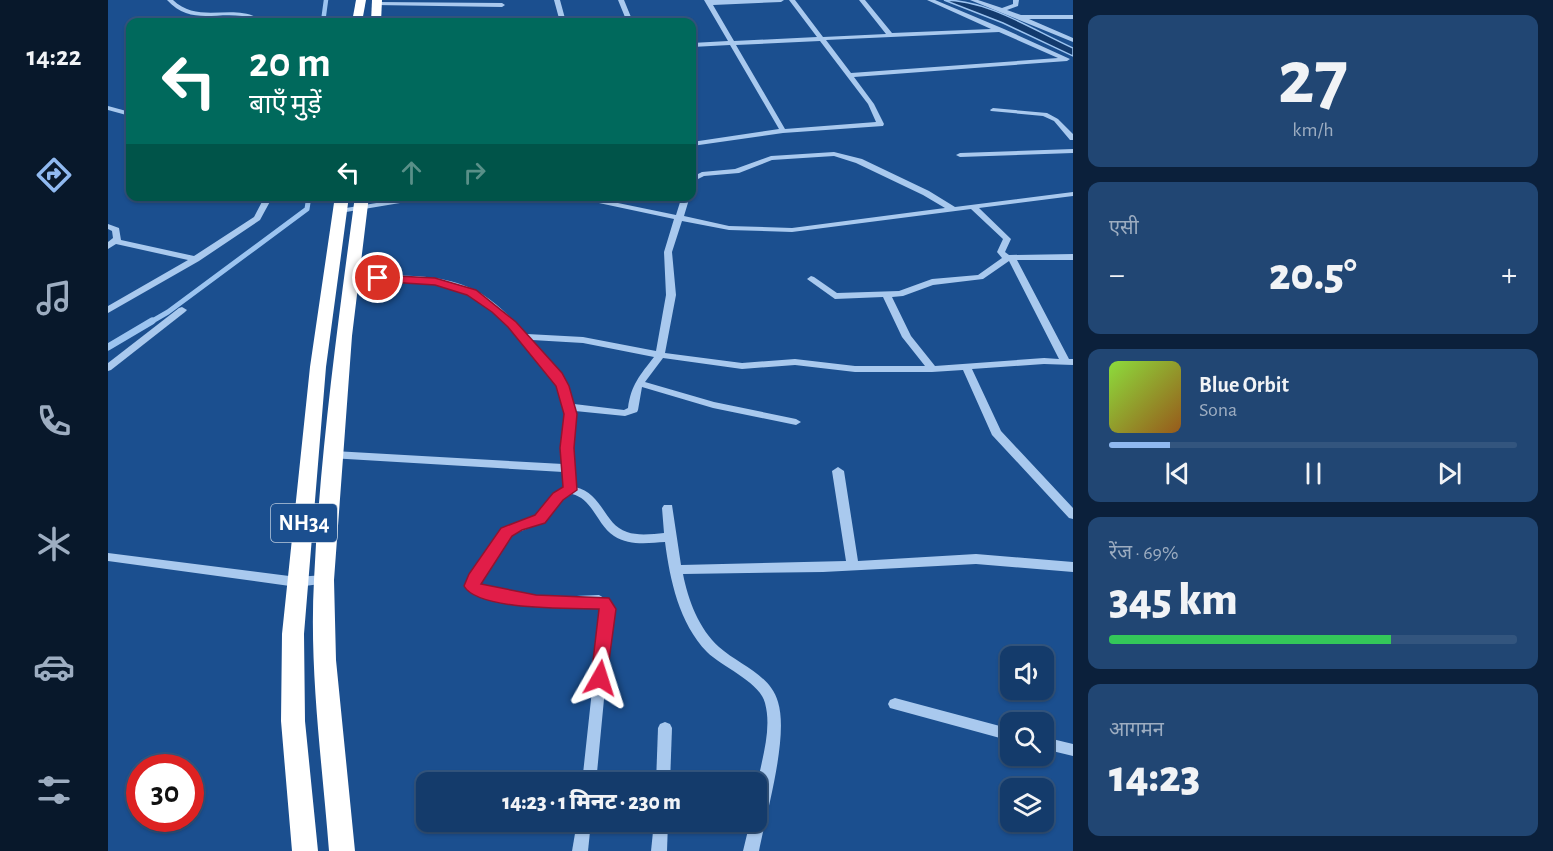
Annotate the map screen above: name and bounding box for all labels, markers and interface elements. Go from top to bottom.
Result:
text: 27 [1278,40,1348,118]
icon: left [150,42,228,120]
text: 20 m [249,42,331,84]
text: 14:22 [27,43,81,70]
text: बाएँ मुड़ें [249,91,321,118]
text: km/h [1292,120,1334,140]
icon: directions [33,154,75,196]
icon: left [332,156,365,189]
icon: ahead [395,156,428,189]
icon: right [458,156,491,189]
text: एसी [1109,218,1139,238]
pin [352,252,403,303]
text: 20.5° [1269,253,1357,298]
text: − [1109,259,1125,292]
text: + [1501,259,1517,292]
icon: arrive [361,261,394,294]
icon: music [33,277,75,319]
text: Blue Orbit [1199,374,1289,396]
icon: phone [33,400,75,442]
text: Sona [1199,400,1237,420]
icon: previous [1161,457,1194,490]
icon: pause [1297,457,1330,490]
icon: next [1433,457,1466,490]
road number: NH34 [271,504,337,542]
icon: climate [33,523,75,565]
text: रेंज · 69% [1109,543,1178,563]
text: 345 km [1109,578,1238,623]
icon: car [33,646,75,688]
position arrow [568,646,632,710]
map controls [1000,646,1054,832]
button: sound [1000,646,1054,700]
button: search [1000,712,1054,766]
text: आगमन [1109,720,1164,740]
speed limit sign: 30 [126,754,204,832]
text: 14:23 [1109,755,1200,800]
icon: filters [33,769,75,811]
button: layers [1000,778,1054,832]
text: 14:23 · 1 मिनट · 230 m [502,791,681,813]

